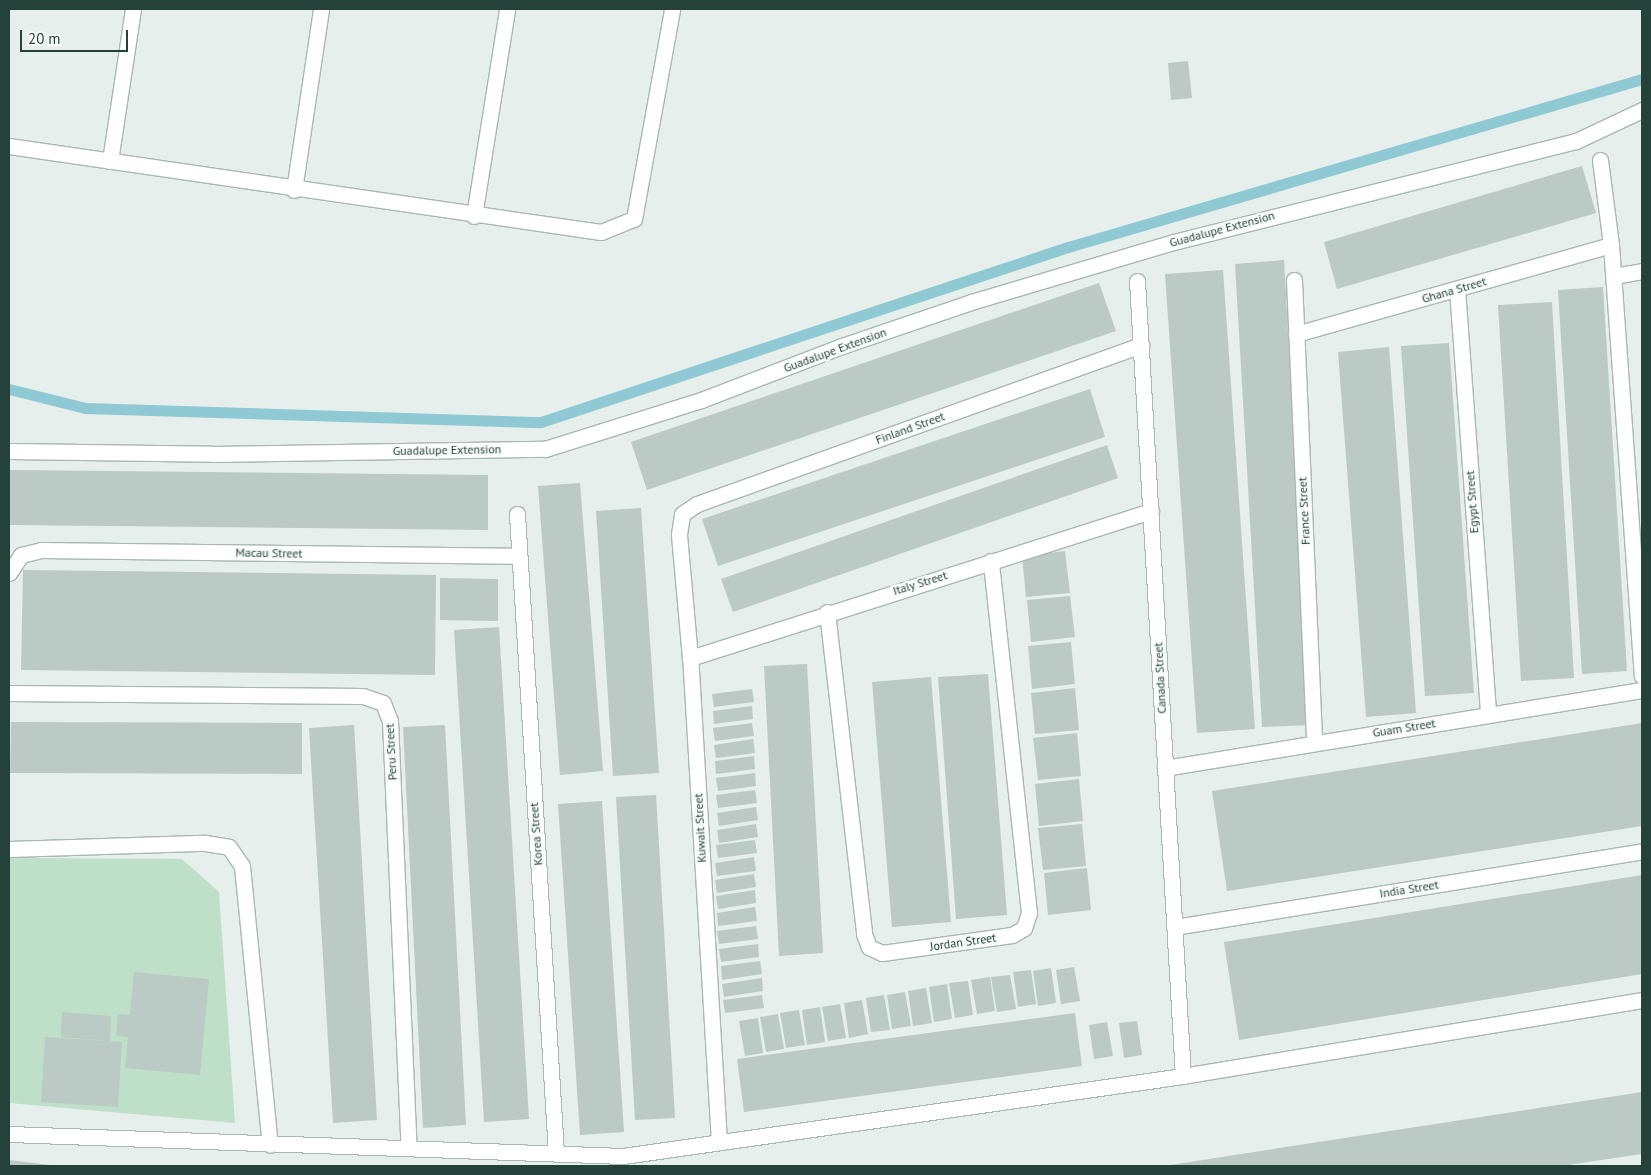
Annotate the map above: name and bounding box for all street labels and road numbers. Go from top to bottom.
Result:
street label: Guadalupe Extension [1168,208,1276,250]
street label: Ghana Street [1420,274,1488,306]
street label: Guadalupe Extension [782,325,888,375]
street label: Finland Street [874,409,946,447]
street label: Guadalupe Extension [393,442,501,458]
street label: Egypt Street [1463,470,1481,534]
street label: France Street [1295,477,1313,545]
street label: Macau Street [235,545,303,561]
street label: Italy Street [891,568,949,598]
street label: Canada Street [1151,642,1169,714]
street label: Guam Street [1372,716,1436,740]
street label: Peru Street [382,723,400,781]
street label: Kuwait Street [691,793,709,863]
street label: Korea Street [527,802,545,866]
street label: India Street [1378,877,1440,901]
street label: Jordan Street [929,930,997,954]

